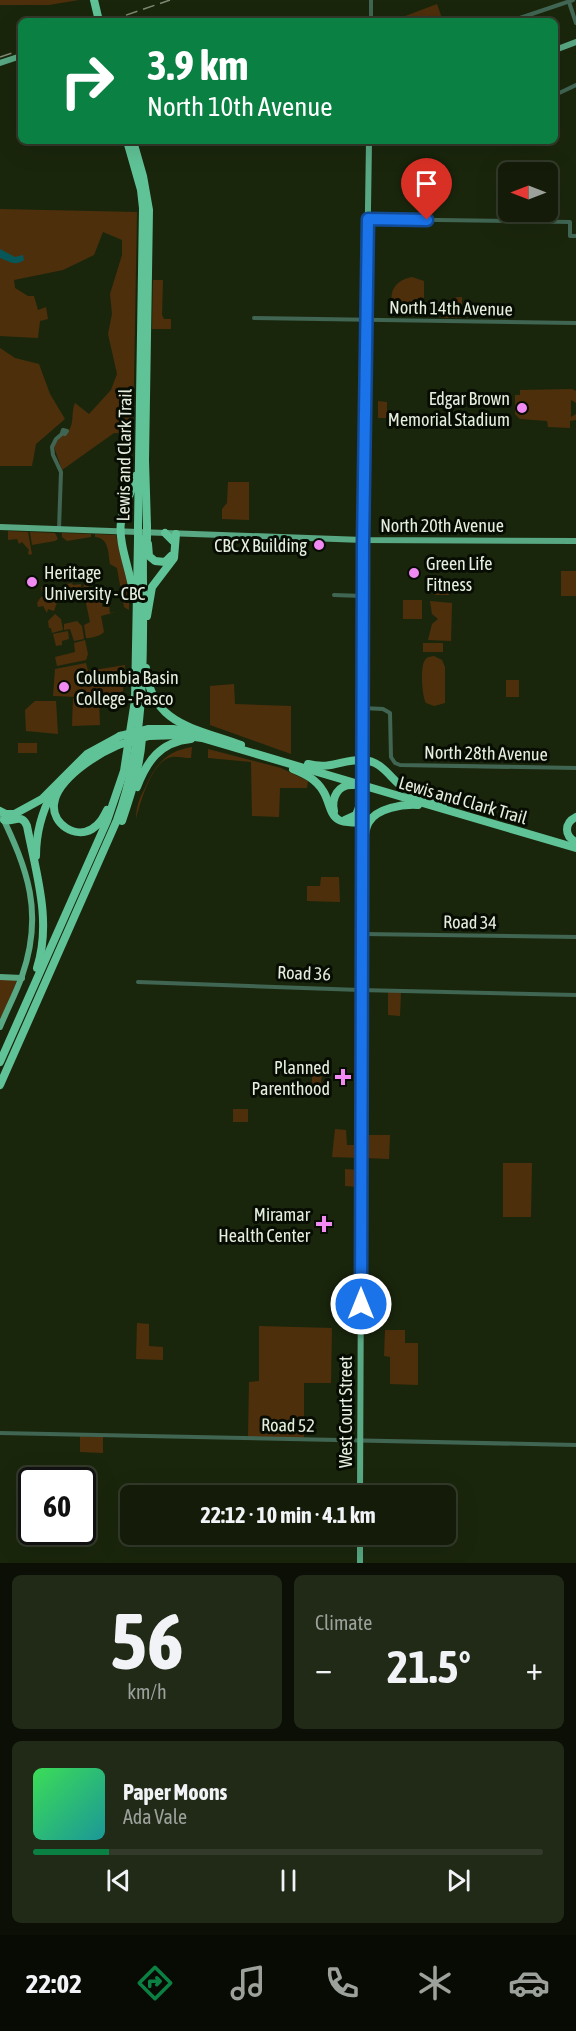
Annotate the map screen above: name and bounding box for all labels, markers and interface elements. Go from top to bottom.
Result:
text: 3.9 km [147,41,248,89]
icon: right [48,42,126,120]
text: North 10th Avenue [147,91,333,122]
pin [401,158,452,220]
north arrow [498,162,558,222]
map controls [498,162,558,222]
icon: arrive [410,167,443,200]
street label: North 14th Avenue [389,296,513,320]
street label: Lewis and Clark Trail [112,388,136,522]
place label: Edgar Brown Memorial Stadium [388,388,510,430]
marker: Edgar Brown Memorial Stadium [515,401,529,415]
street label: North 20th Avenue [380,515,504,536]
place label: CBC X Building [214,535,307,556]
marker: CBC X Building [312,538,326,552]
place label: Green Life Fitness [426,553,493,595]
place label: Heritage University - CBC [44,562,145,604]
marker: Green Life Fitness [407,566,421,580]
marker: Heritage University - CBC [25,575,39,589]
place label: Columbia Basin College - Pasco [76,667,179,709]
marker: Columbia Basin College - Pasco [57,680,71,694]
street label: North 28th Avenue [424,741,548,765]
street label: Lewis and Clark Trail [396,772,530,828]
street label: Road 34 [443,911,497,933]
street label: Road 36 [277,962,331,984]
place label: Planned Parenthood [252,1057,330,1099]
marker: Planned Parenthood [334,1068,352,1086]
place label: Miramar Health Center [218,1204,311,1246]
marker: Miramar Health Center [315,1215,333,1233]
position arrow [329,1272,393,1336]
street label: West Court Street [335,1356,356,1468]
street label: Road 52 [261,1414,315,1436]
speed limit sign: 60 [18,1467,96,1545]
text: 22:12 · 10 min · 4.1 km [200,1502,376,1528]
text: 56 [110,1596,184,1686]
text: Climate [315,1611,372,1634]
text: 21.5° [387,1641,471,1693]
text: − [315,1649,332,1687]
text: + [526,1649,543,1687]
text: km/h [127,1680,167,1703]
text: Paper Moons [123,1779,227,1805]
text: Ada Vale [123,1805,187,1828]
icon: previous [102,1864,135,1897]
icon: pause [272,1864,305,1897]
icon: next [442,1864,475,1897]
icon: directions [134,1962,176,2004]
icon: music [227,1962,269,2004]
icon: phone [321,1962,363,2004]
icon: climate [414,1962,456,2004]
icon: car [508,1962,550,2004]
text: 22:02 [26,1968,82,1999]

